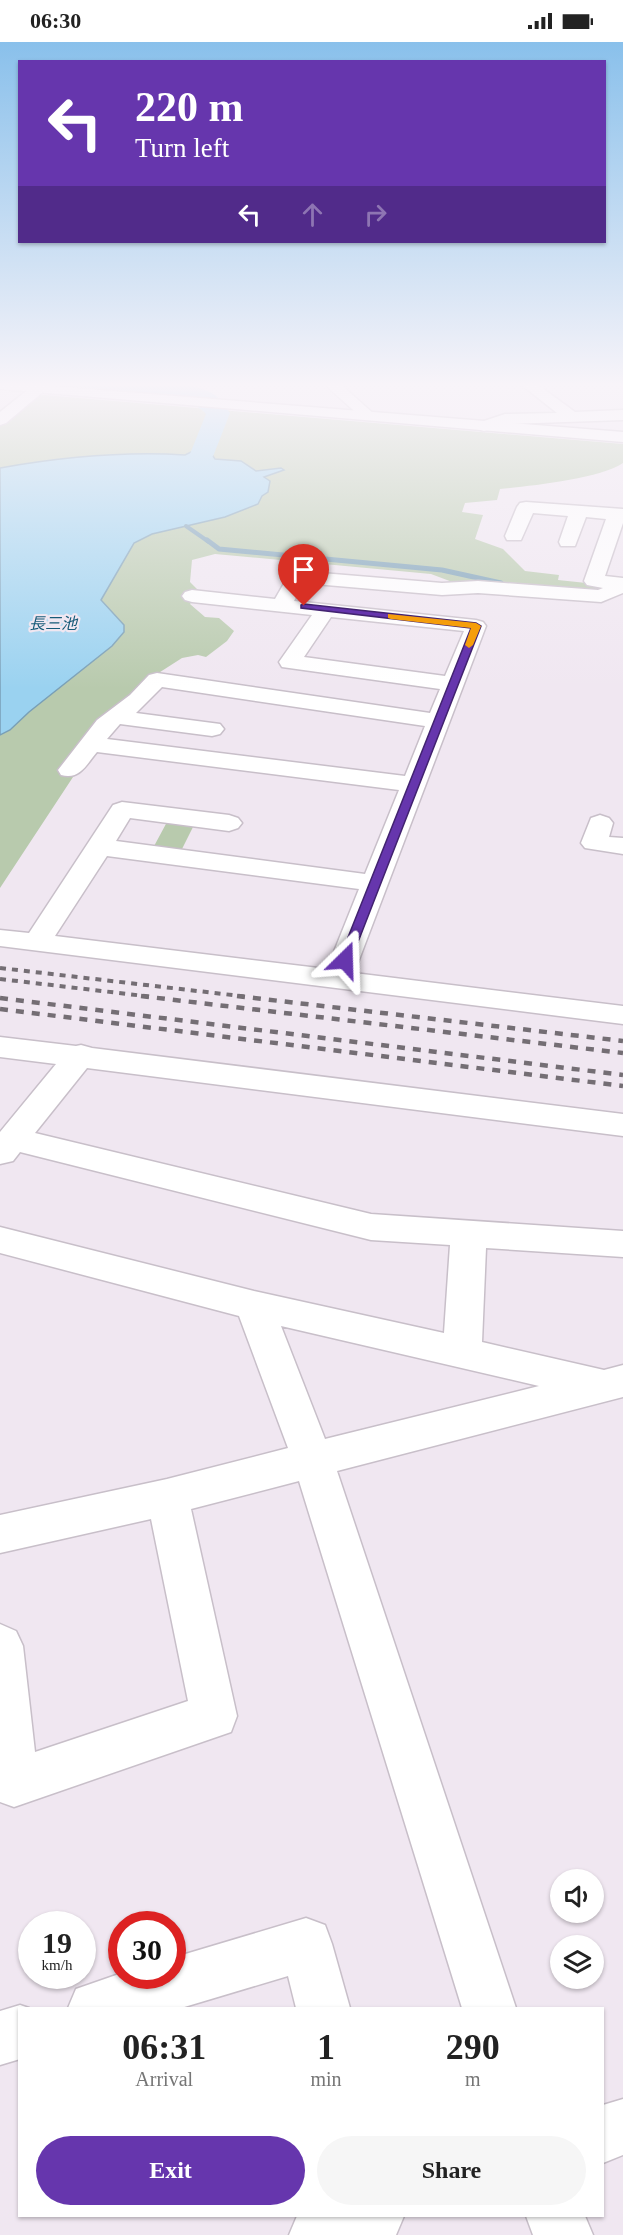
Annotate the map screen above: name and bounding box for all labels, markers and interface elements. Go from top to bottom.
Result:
text: 06:30 [30,8,81,33]
icon: left [36,84,114,162]
text: 220 m [135,84,244,130]
text: Turn left [135,133,229,163]
icon: left [233,198,266,231]
icon: ahead [296,198,329,231]
icon: right [359,198,392,231]
pin [278,544,329,606]
icon: arrive [287,553,320,586]
water label: 長三池 [29,615,79,632]
position arrow [313,928,377,992]
map controls [550,1869,604,1989]
button: sound [550,1869,604,1923]
speed limit sign: 30 [108,1911,186,1989]
text: 19 [42,1926,72,1959]
button: layers [550,1935,604,1989]
text: km/h [42,1957,72,1973]
text: 06:31 [122,2027,206,2067]
text: 1 [317,2027,335,2067]
text: 290 [446,2027,500,2067]
text: Arrival [135,2068,193,2090]
text: min [310,2068,342,2090]
text: m [465,2068,481,2090]
button: Exit [36,2136,305,2205]
button: Share [317,2136,586,2205]

